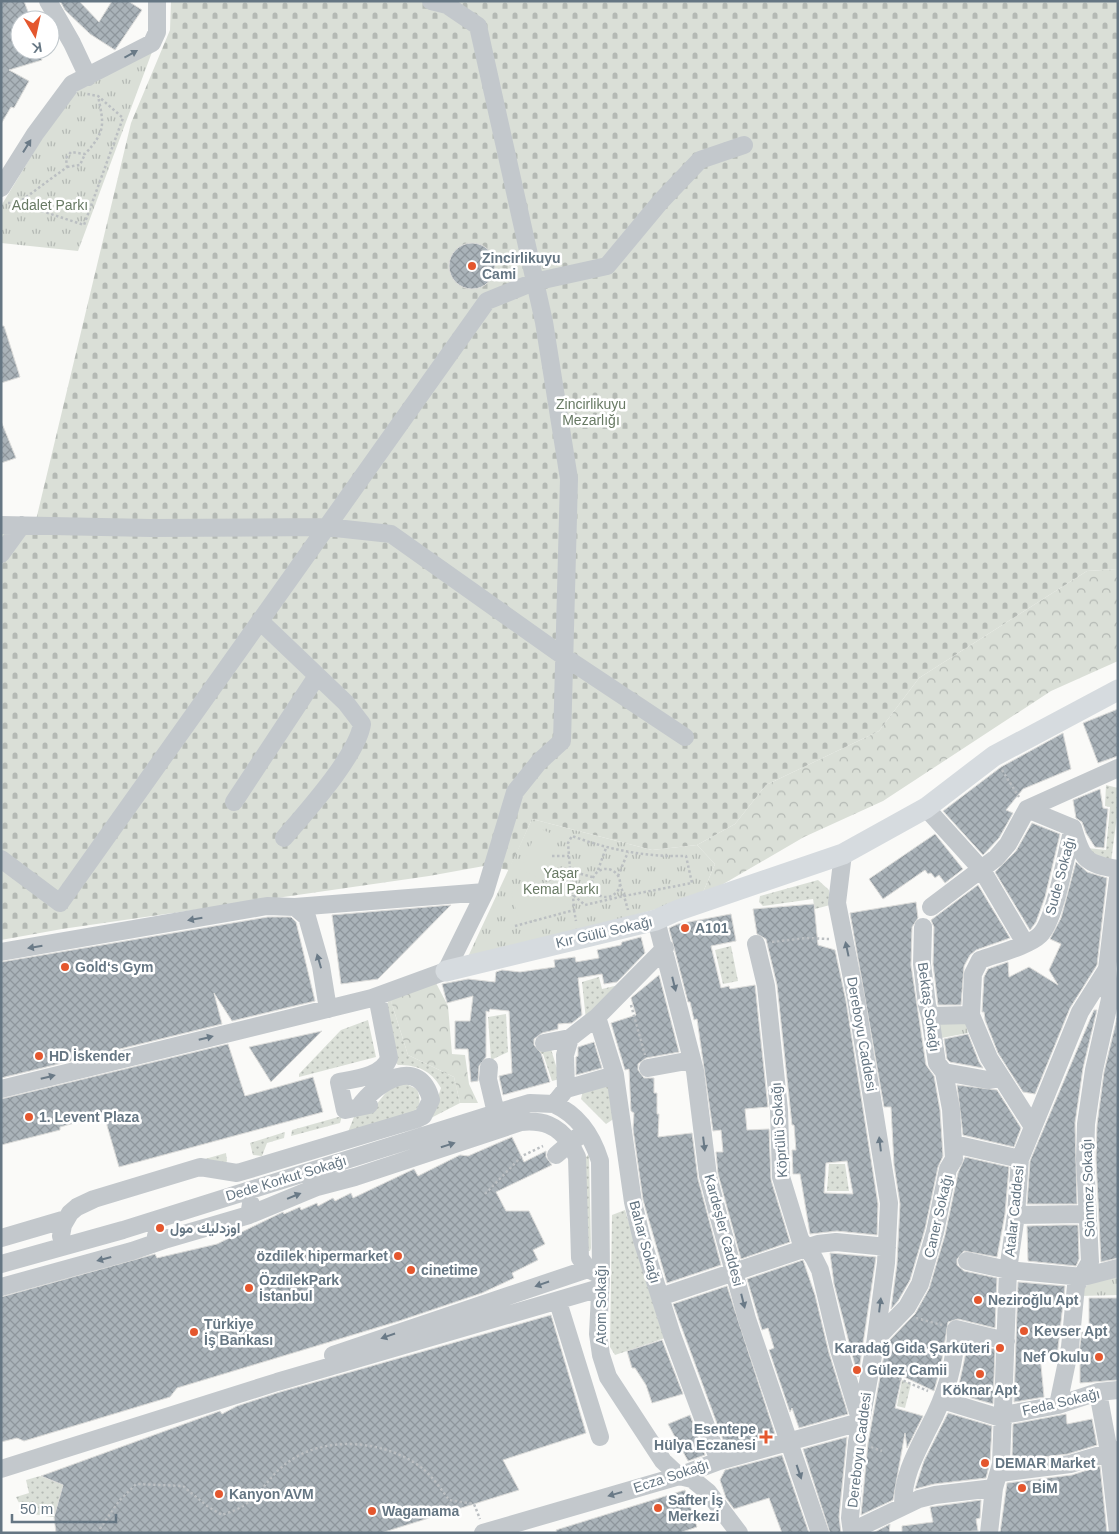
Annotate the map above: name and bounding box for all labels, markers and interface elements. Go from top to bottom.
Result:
north arrow [10,10,60,60]
text: K [31,39,43,57]
one-way arrow [123,50,138,58]
one-way arrow [23,140,32,153]
park label: Adalet Parkı [12,197,88,213]
place label: Zincirlikuyu Cami [482,250,561,282]
marker: Zincirlikuyu Cami [466,260,478,272]
park label: Zincirlikuyu Mezarlığı [556,396,626,428]
street label: Sude Sokağı [1042,835,1078,917]
park label: Yaşar Kemal Parkı [523,865,599,897]
street label: Kır Gülü Sokağı [554,913,654,951]
one-way arrow [187,915,203,923]
place label: A101 [695,920,729,936]
marker: A101 [679,922,691,934]
one-way arrow [843,942,851,957]
one-way arrow [27,943,43,951]
one-way arrow [314,953,322,968]
place label: Gold‘s Gym [75,959,154,975]
marker: Gold‘s Gym [59,961,71,973]
street label: Bektaş Sokağı [915,961,943,1053]
street label: Dereboyu Caddesi [844,976,880,1092]
one-way arrow [670,977,678,992]
one-way arrow [199,1034,214,1042]
place label: HD İskender [49,1048,131,1064]
marker: HD İskender [33,1050,45,1062]
one-way arrow [41,1073,56,1081]
street label: Köprülü Sokağı [768,1082,790,1178]
place label: 1. Levent Plaza [39,1109,140,1125]
marker: 1. Levent Plaza [23,1111,35,1123]
one-way arrow [876,1135,884,1151]
one-way arrow [700,1136,708,1152]
street label: Sönmez Sokağı [1078,1138,1098,1238]
one-way arrow [441,1141,456,1149]
street label: Dede Korkut Sokağı [224,1152,348,1204]
street label: Atalar Caddesi [1001,1165,1027,1257]
street label: Kardeşler Caddesi [701,1172,747,1288]
street label: Caner Sokağı [921,1172,955,1260]
one-way arrow [287,1192,302,1200]
street label: Bahar Sokağı [626,1199,664,1285]
place label: اوزدليك مول [170,1220,240,1237]
marker: اوزدليك مول [154,1222,166,1234]
place label: özdilek hipermarket [257,1248,388,1264]
marker: özdilek hipermarket [392,1250,404,1262]
one-way arrow [96,1255,111,1263]
place label: cinetime [421,1262,478,1278]
marker: cinetime [405,1264,417,1276]
street label: Atom Sokağı [593,1265,609,1345]
place label: ÖzdilekPark İstanbul [259,1272,339,1304]
one-way arrow [534,1281,549,1289]
marker: ÖzdilekPark İstanbul [243,1282,255,1294]
place label: Neziroğlu Apt [988,1292,1079,1308]
one-way arrow [739,1294,747,1309]
marker: Neziroğlu Apt [972,1294,984,1306]
one-way arrow [876,1297,884,1313]
place label: Türkiye İş Bankası [204,1316,273,1348]
place label: Kevser Apt [1034,1323,1108,1339]
marker: Kevser Apt [1018,1325,1030,1337]
marker: Türkiye İş Bankası [188,1326,200,1338]
one-way arrow [380,1332,395,1340]
place label: Karadağ Gida Şarküteri [834,1340,990,1356]
marker: Karadağ Gida Şarküteri [994,1342,1006,1354]
place label: Nef Okulu [1023,1349,1089,1365]
marker: Nef Okulu [1093,1351,1105,1363]
place label: Gülez Camii [867,1362,947,1378]
marker: Gülez Camii [851,1364,863,1376]
marker: Köknar Apt [974,1368,986,1380]
place label: Köknar Apt [943,1382,1018,1398]
street label: Feda Sokağı [1021,1385,1101,1419]
street label: Dereboyu Caddesi [844,1391,874,1509]
place label: Esentepe Hülya Eczanesi [654,1421,756,1453]
marker: Esentepe Hülya Eczanesi [760,1431,772,1443]
place label: DEMAR Market [995,1455,1096,1471]
street label: Ecza Sokağı [631,1456,711,1496]
marker: DEMAR Market [979,1457,991,1469]
one-way arrow [795,1465,803,1480]
place label: BİM [1032,1480,1058,1496]
marker: BİM [1016,1482,1028,1494]
place label: Kanyon AVM [229,1486,314,1502]
marker: Kanyon AVM [213,1488,225,1500]
one-way arrow [607,1490,622,1498]
scale bar [12,1492,116,1524]
place label: Safter İş Merkezi [668,1492,723,1524]
text: 50 m [20,1500,53,1517]
marker: Safter İş Merkezi [652,1502,664,1514]
place label: Wagamama [382,1503,460,1519]
marker: Wagamama [366,1505,378,1517]

